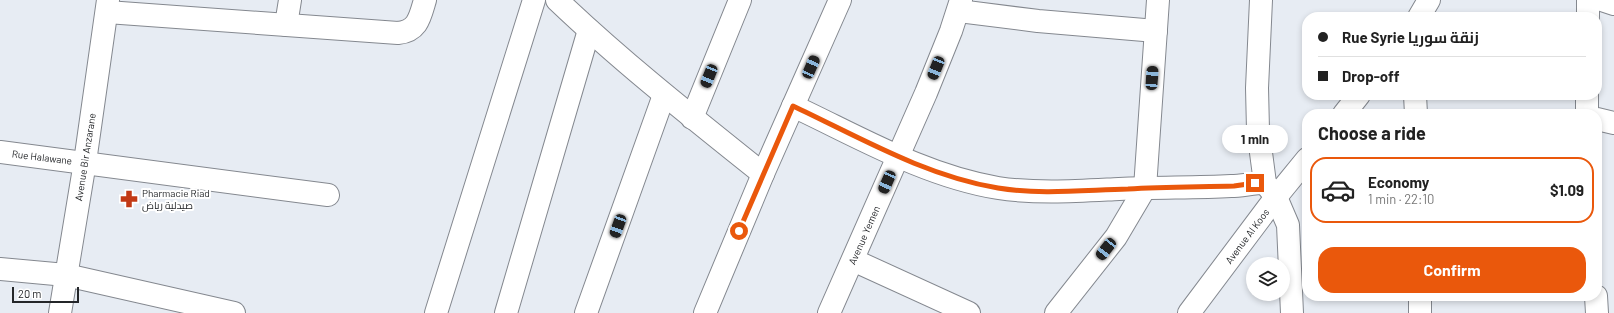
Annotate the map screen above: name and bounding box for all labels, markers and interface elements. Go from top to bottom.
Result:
text: Rue Syrie زنقة سوريا [1342,28,1479,46]
car [801,54,821,80]
car [926,55,946,81]
car [699,63,719,89]
car [1145,66,1159,90]
text: Drop-off [1342,67,1400,85]
street label: Avenue Bir Anzarane [72,112,98,202]
text: Choose a ride [1318,122,1426,144]
callout: 1 min [1222,125,1288,153]
text: 1 min [1241,131,1269,147]
street label: Rue Halawane [11,147,73,167]
car [877,169,897,195]
icon: car [1320,172,1356,208]
text: Economy [1368,173,1429,191]
route end [1246,174,1264,192]
text: $1.09 [1550,181,1584,199]
place label: Pharmacie Riad صيدلية رياض [142,187,210,212]
pharmacy icon: Pharmacie Riad صيدلية رياض [119,189,139,209]
text: 1 min · 22:10 [1368,191,1434,207]
street label: Avenue Yemen [846,204,882,266]
street label: Avenue Al Koos [1222,206,1272,266]
car [608,213,628,239]
route start [730,222,748,240]
car [1094,236,1118,262]
button: Confirm [1318,247,1586,293]
map controls [1246,257,1290,301]
button: layers [1246,257,1290,301]
scale bar [12,285,79,304]
text: 20 m [18,287,41,300]

